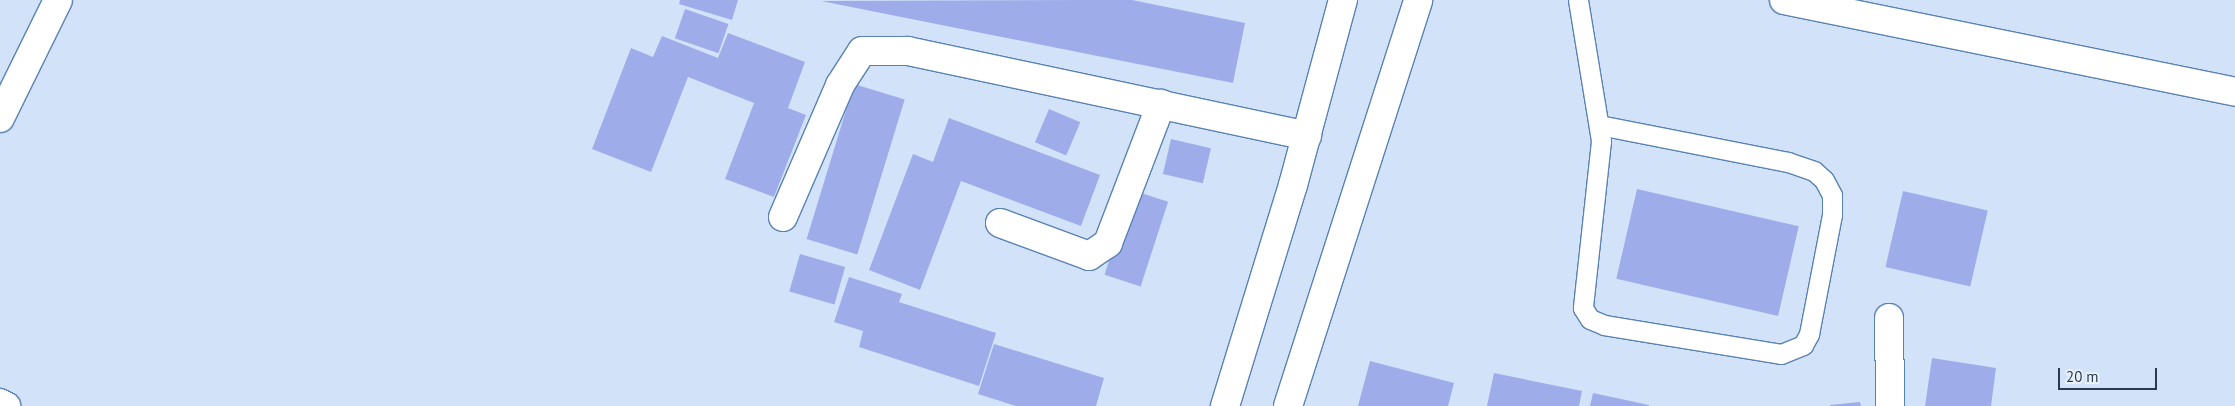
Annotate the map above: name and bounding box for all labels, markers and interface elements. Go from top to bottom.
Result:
scale bar [2060,358,2159,390]
text: 20 m [2066,367,2099,386]

